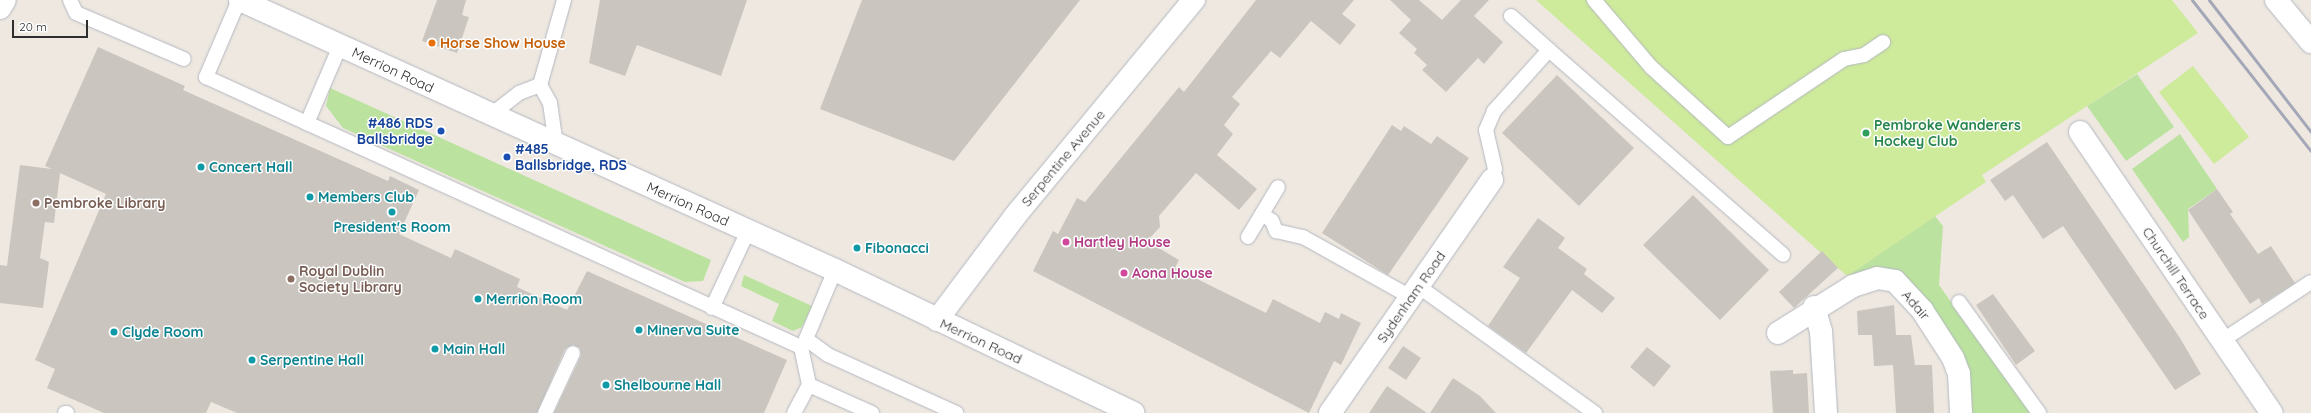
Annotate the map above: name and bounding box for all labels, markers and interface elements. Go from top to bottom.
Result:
scale bar [14,12,90,38]
text: 20 m [19,19,47,34]
place label: Horse Show House [440,35,566,51]
marker: Horse Show House [427,38,437,48]
street label: Merrion Road [349,44,437,96]
street label: Serpentine Avenue [1018,106,1108,210]
place label: #486 RDS Ballsbridge [357,115,433,148]
place label: Pembroke Wanderers Hockey Club [1874,117,2021,150]
marker: #486 RDS Ballsbridge [436,126,446,136]
marker: Pembroke Wanderers Hockey Club [1861,128,1871,138]
place label: #485 Ballsbridge, RDS [515,141,627,174]
marker: #485 Ballsbridge, RDS [502,152,512,162]
place label: Concert Hall [209,159,293,175]
marker: Concert Hall [196,162,206,172]
street label: Merrion Road [644,178,732,230]
place label: Members Club [318,189,414,205]
marker: Members Club [305,192,315,202]
place label: Pembroke Library [44,195,166,211]
marker: Pembroke Library [31,198,41,208]
marker: President's Room [387,207,397,217]
place label: President's Room [333,219,451,235]
street label: Churchill Terrace [2139,224,2213,322]
place label: Hartley House [1074,234,1171,250]
marker: Hartley House [1061,237,1071,247]
place label: Fibonacci [865,240,929,256]
marker: Fibonacci [852,243,862,253]
street label: Sydenham Road [1373,248,1449,346]
place label: Royal Dublin Society Library [299,263,402,296]
place label: Aona House [1132,265,1213,281]
marker: Aona House [1119,268,1129,278]
marker: Royal Dublin Society Library [286,274,296,284]
street label: Adair [1898,287,1934,323]
place label: Merrion Room [486,291,582,307]
marker: Merrion Room [473,294,483,304]
street label: Merrion Road [937,315,1025,367]
place label: Minerva Suite [647,322,739,338]
place label: Clyde Room [122,324,203,340]
marker: Minerva Suite [634,325,644,335]
marker: Clyde Room [109,327,119,337]
place label: Main Hall [443,341,505,357]
marker: Main Hall [430,344,440,354]
place label: Serpentine Hall [260,352,364,368]
marker: Serpentine Hall [247,355,257,365]
place label: Shelbourne Hall [614,377,721,393]
marker: Shelbourne Hall [601,380,611,390]

